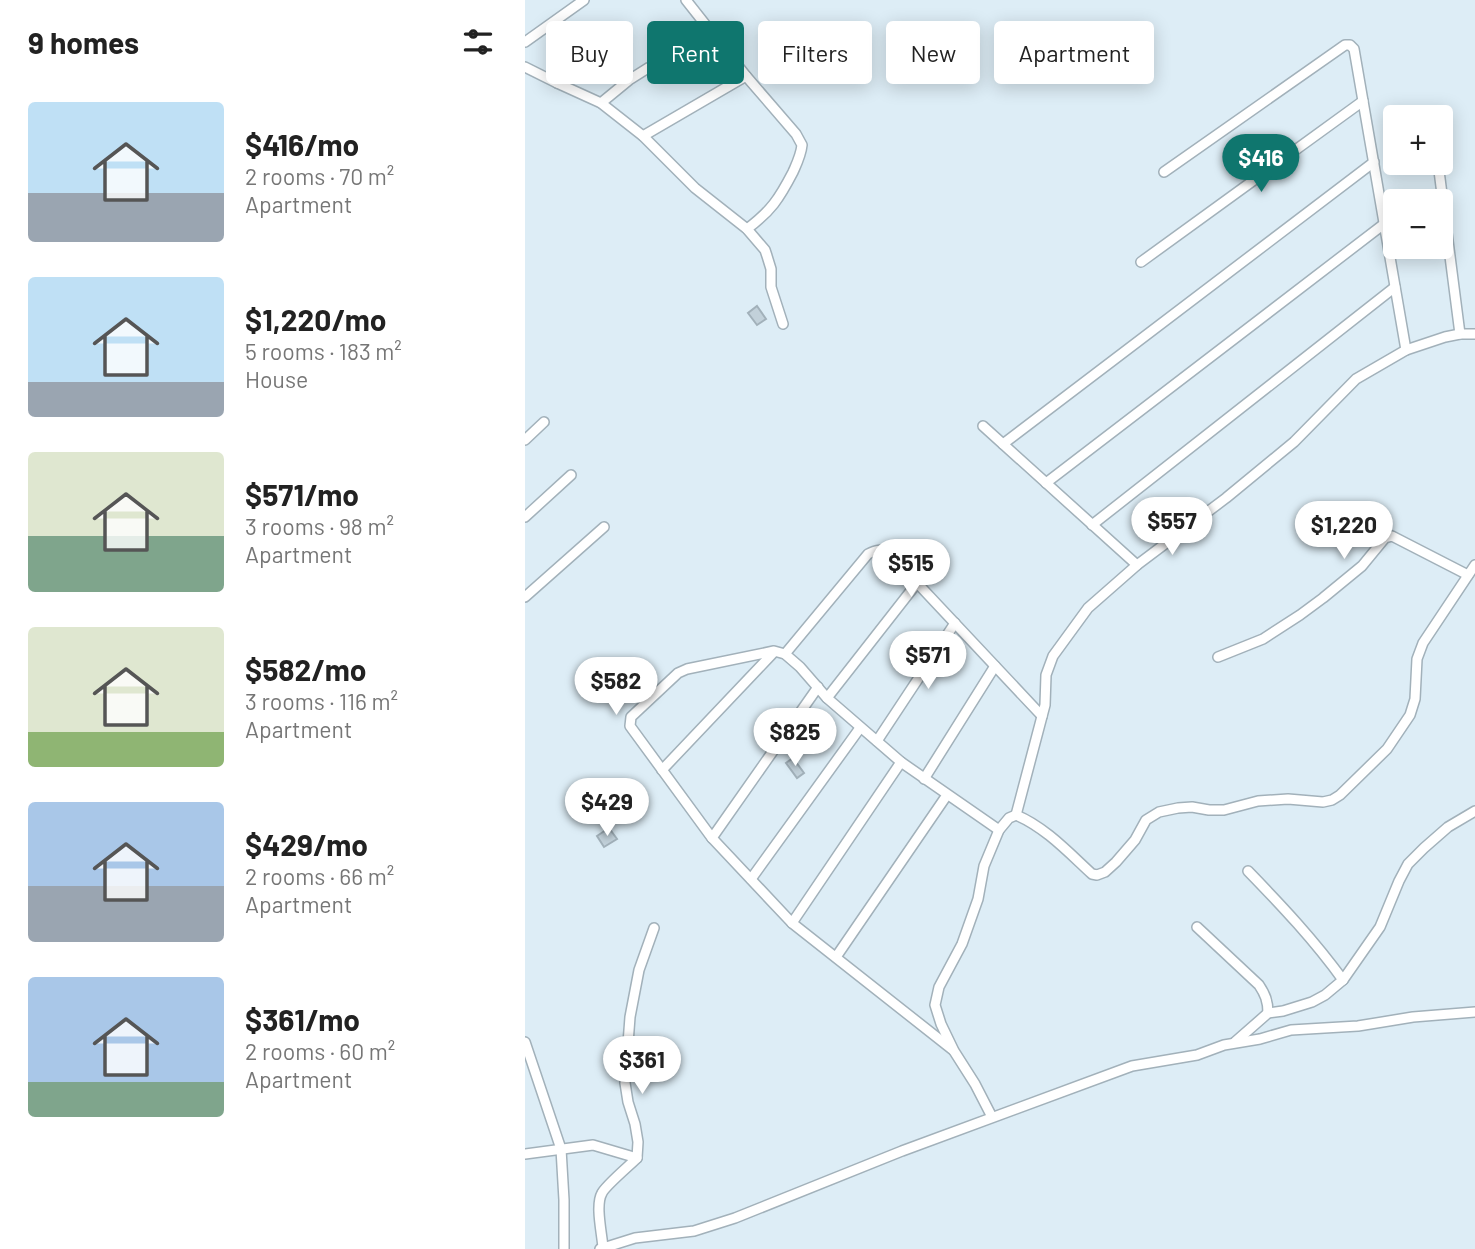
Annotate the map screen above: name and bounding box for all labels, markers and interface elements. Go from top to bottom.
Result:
chip: Buy [546,21,633,84]
chip: Rent [647,21,744,84]
chip: Filters [758,21,872,84]
chip: New [886,21,980,84]
chip: Apartment [994,21,1154,84]
icon: filters [459,23,497,61]
text: 9 homes [28,24,139,60]
map controls [1383,105,1453,259]
button: + [1383,105,1453,175]
text: $416/mo [245,126,359,162]
icon: home [84,130,168,214]
pin: $416 [1220,134,1302,194]
text: $416 [1238,143,1284,171]
text: 2 rooms · 70 m² [245,162,394,190]
button: − [1383,189,1453,259]
text: Apartment [245,190,352,218]
text: $1,220/mo [245,301,386,337]
icon: home [84,305,168,389]
text: 5 rooms · 183 m² [245,337,402,365]
text: House [245,365,308,393]
text: $571/mo [245,476,359,512]
icon: home [84,480,168,564]
pin: $557 [1131,498,1213,557]
pin: $1,220 [1287,502,1401,561]
text: $557 [1147,506,1197,534]
text: $1,220 [1311,510,1377,538]
text: 3 rooms · 98 m² [245,512,394,540]
text: Apartment [245,540,352,568]
pin: $515 [870,540,952,599]
text: $515 [888,548,934,576]
pin: $571 [887,632,969,691]
text: $571 [905,640,951,668]
text: $582/mo [245,651,366,687]
icon: home [84,655,168,739]
pin: $582 [575,658,657,717]
text: $582 [591,666,641,694]
text: 3 rooms · 116 m² [245,687,398,715]
pin: $825 [754,708,836,768]
text: Apartment [245,715,352,743]
text: $825 [770,717,820,745]
pin: $429 [566,778,648,838]
text: $429 [581,787,633,815]
text: $429/mo [245,826,368,862]
icon: home [84,830,168,914]
text: 2 rooms · 66 m² [245,862,394,890]
text: Apartment [245,890,352,918]
text: $361/mo [245,1001,360,1037]
icon: home [84,1005,168,1089]
pin: $361 [601,1036,683,1096]
text: 2 rooms · 60 m² [245,1037,395,1065]
text: $361 [619,1045,665,1073]
text: Apartment [245,1065,352,1093]

